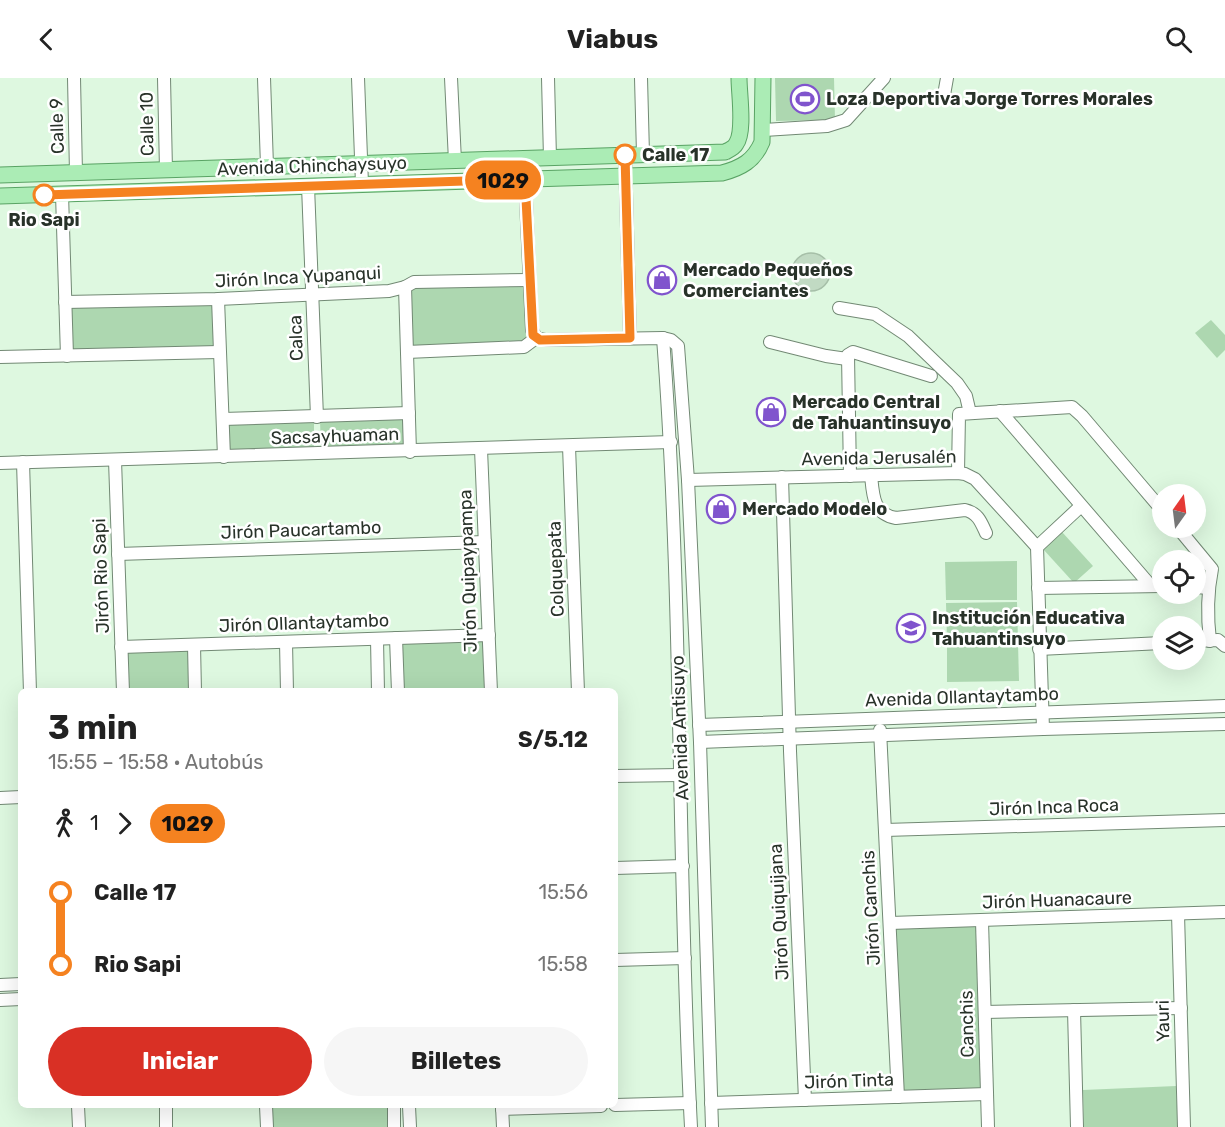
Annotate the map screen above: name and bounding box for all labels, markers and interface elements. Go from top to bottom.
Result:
icon: back [30,23,63,56]
text: Viabus [567,23,658,55]
icon: search [1162,23,1195,56]
sports icon: Loza Deportiva Jorge Torres Morales [789,83,821,115]
place label: Loza Deportiva Jorge Torres Morales [826,88,1153,110]
street label: Calle 10 [135,92,159,156]
street label: Calle 9 [45,98,69,154]
marker: Calle 17 [614,144,636,166]
place label: Calle 17 [642,144,709,166]
street label: Avenida Chinchaysuyo [217,152,407,180]
line badge: 1029 [461,160,545,200]
text: 1029 [477,168,529,193]
marker: Rio Sapi [33,184,55,206]
place label: Rio Sapi [8,209,80,231]
place label: Mercado Pequeños Comerciantes [683,259,853,302]
street label: Jirón Inca Yupanqui [214,262,382,292]
shop icon: Mercado Pequeños Comerciantes [646,264,678,296]
street label: Calca [284,315,308,361]
place label: Mercado Central de Tahuantinsuyo [792,391,951,434]
shop icon: Mercado Central de Tahuantinsuyo [755,396,787,428]
street label: Sacsayhuaman [270,423,400,449]
street label: Avenida Jerusalén [801,446,957,470]
north arrow [1152,484,1206,538]
map controls [1152,484,1206,670]
street label: Jirón Quipaypampa [454,489,482,653]
shop icon: Mercado Modelo [705,493,737,525]
place label: Mercado Modelo [742,498,887,520]
street label: Jirón Paucartambo [220,516,382,544]
street label: Jirón Rio Sapi [88,518,114,634]
street label: Colquepata [543,521,569,617]
button: locate [1152,550,1206,604]
place label: Institución Educativa Tahuantinsuyo [932,607,1125,650]
street label: Jirón Ollantaytambo [218,609,390,637]
school or university icon: Institución Educativa Tahuantinsuyo [895,612,927,644]
button: layers [1152,616,1206,670]
street label: Avenida Antisuyo [666,655,694,801]
street label: Avenida Ollantaytambo [865,683,1059,711]
text: 3 min [48,708,138,747]
text: S/5.12 [518,726,588,753]
text: 15:55 – 15:58 · Autobús [48,750,263,774]
street label: Jirón Inca Roca [989,794,1119,820]
icon: walk [48,807,81,840]
icon: forward [108,807,141,840]
text: 1 [90,811,99,835]
text: 1029 [162,811,213,836]
street label: Jirón Quiquijana [764,843,794,981]
street label: Jirón Canchis [857,850,885,966]
text: Calle 17 [94,879,176,906]
text: 15:56 [539,880,588,904]
street label: Jirón Huanacaure [982,886,1132,914]
text: Rio Sapi [94,951,181,978]
text: 15:58 [538,952,588,976]
street label: Canchis [955,990,979,1058]
street label: Yauri [1152,1000,1174,1042]
button: Iniciar [48,1027,312,1096]
button: Billetes [324,1027,588,1096]
street label: Jirón Tinta [804,1068,894,1094]

